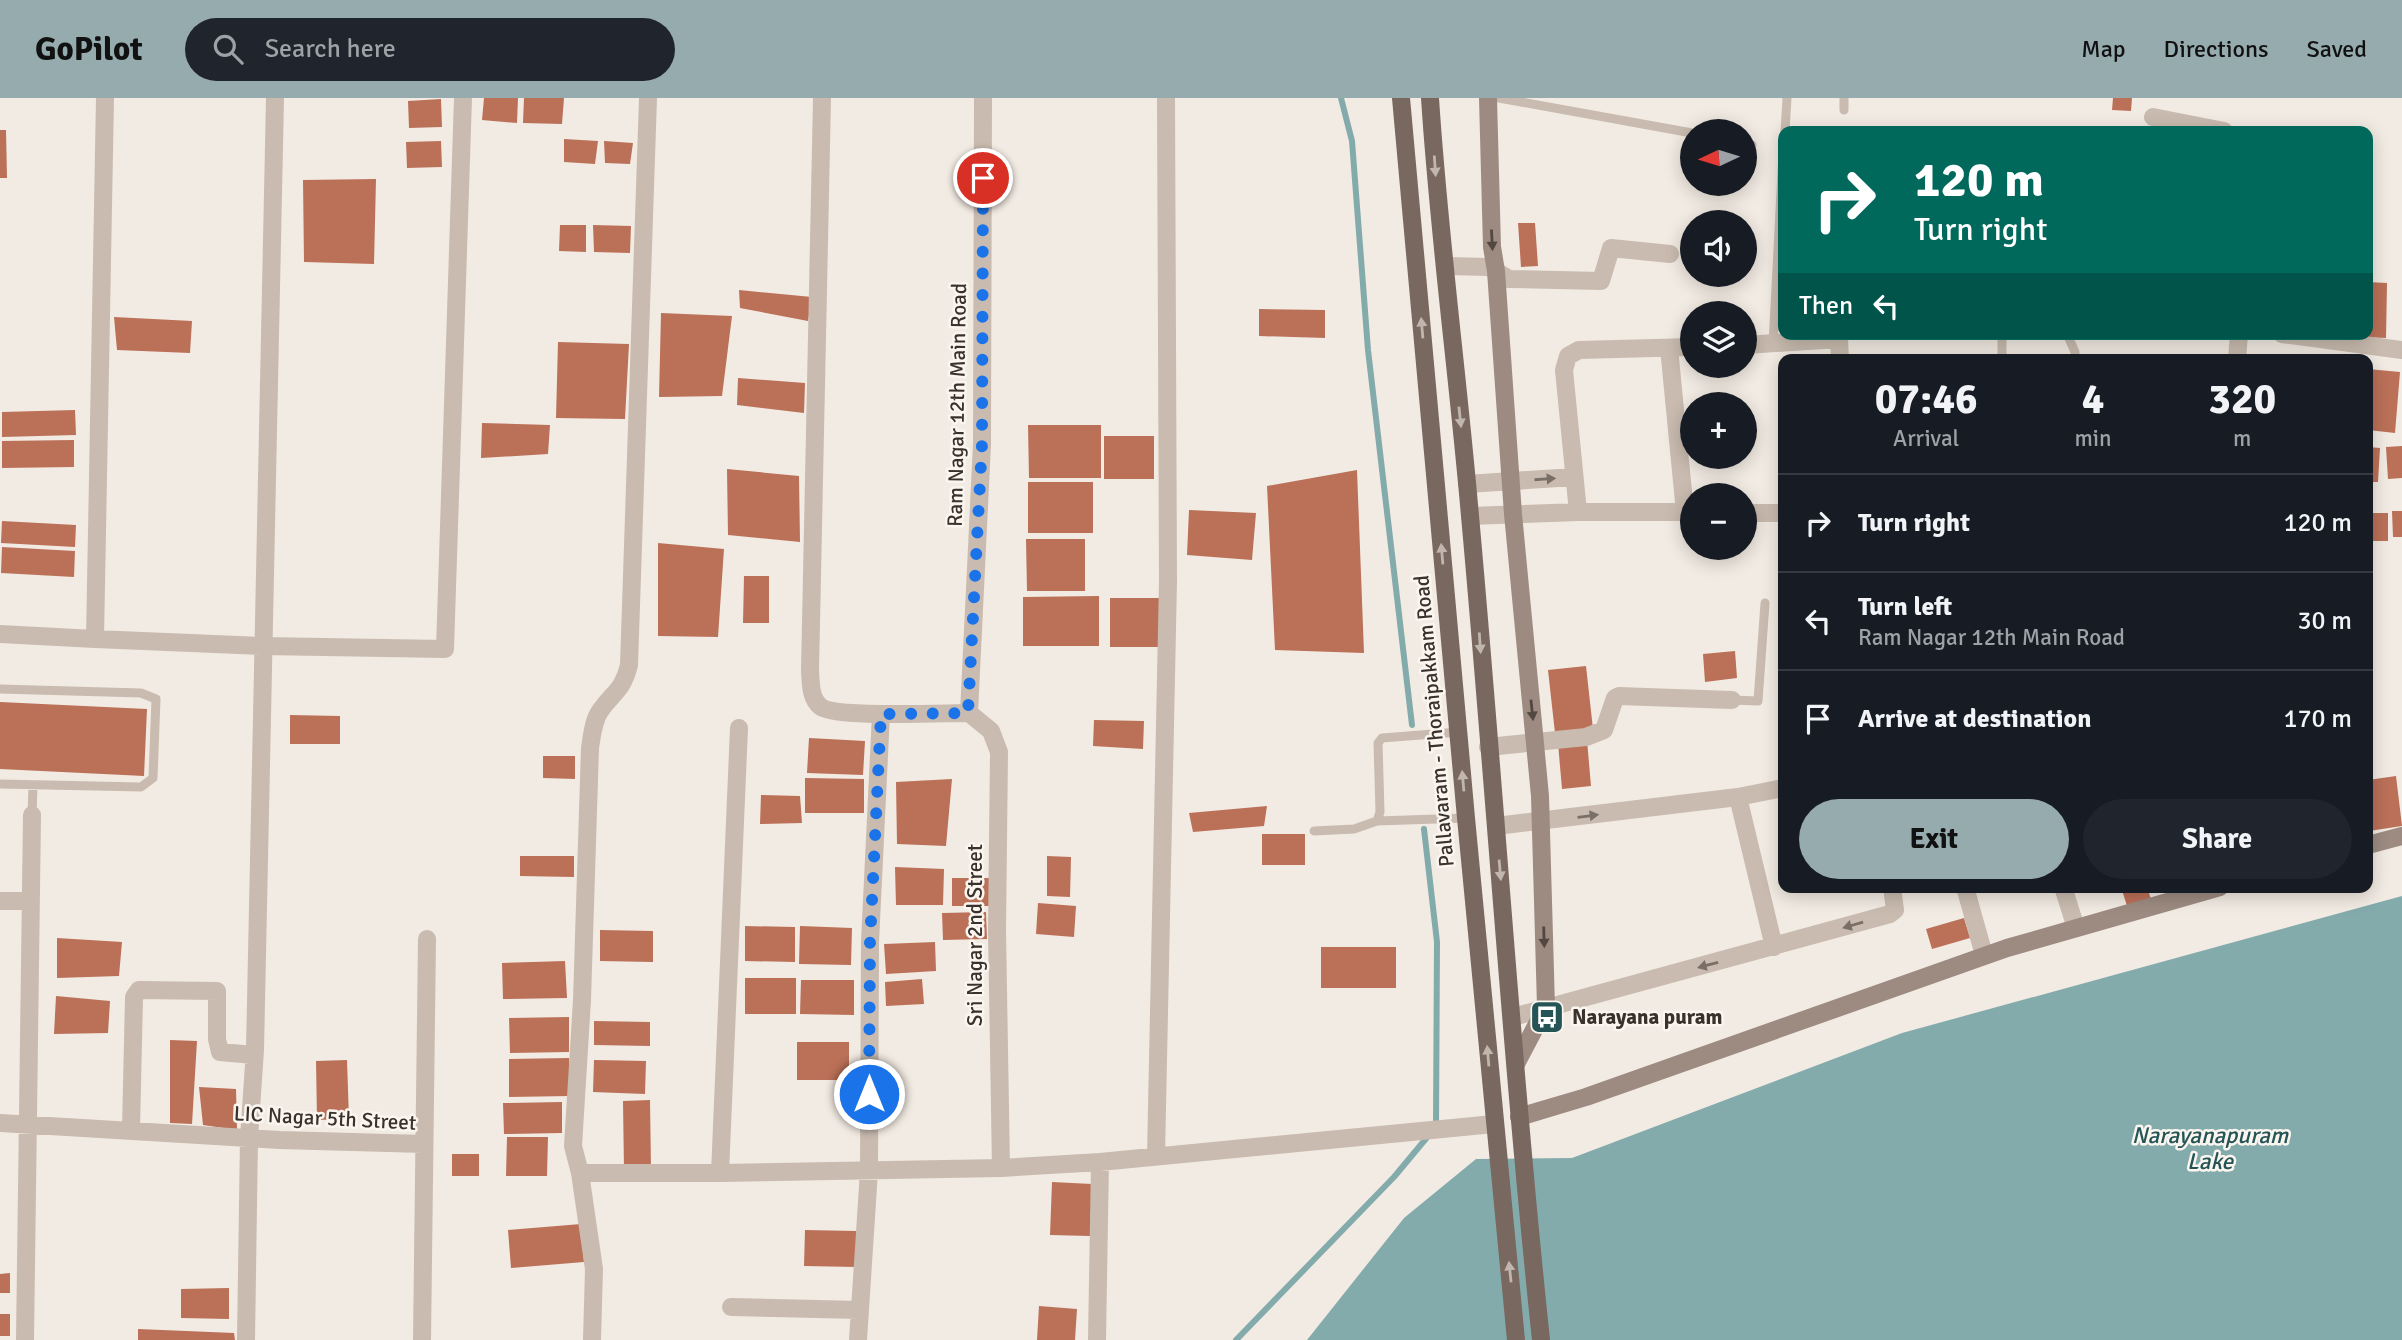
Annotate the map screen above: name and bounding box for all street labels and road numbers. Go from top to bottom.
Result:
street label: Ram Nagar 12th Main Road [942,283,972,527]
street label: Pallavaram - Thoraipakkam Road [1408,574,1460,868]
street label: Sri Nagar 2nd Street [962,844,988,1026]
street label: LIC Nagar 5th Street [233,1100,417,1136]

